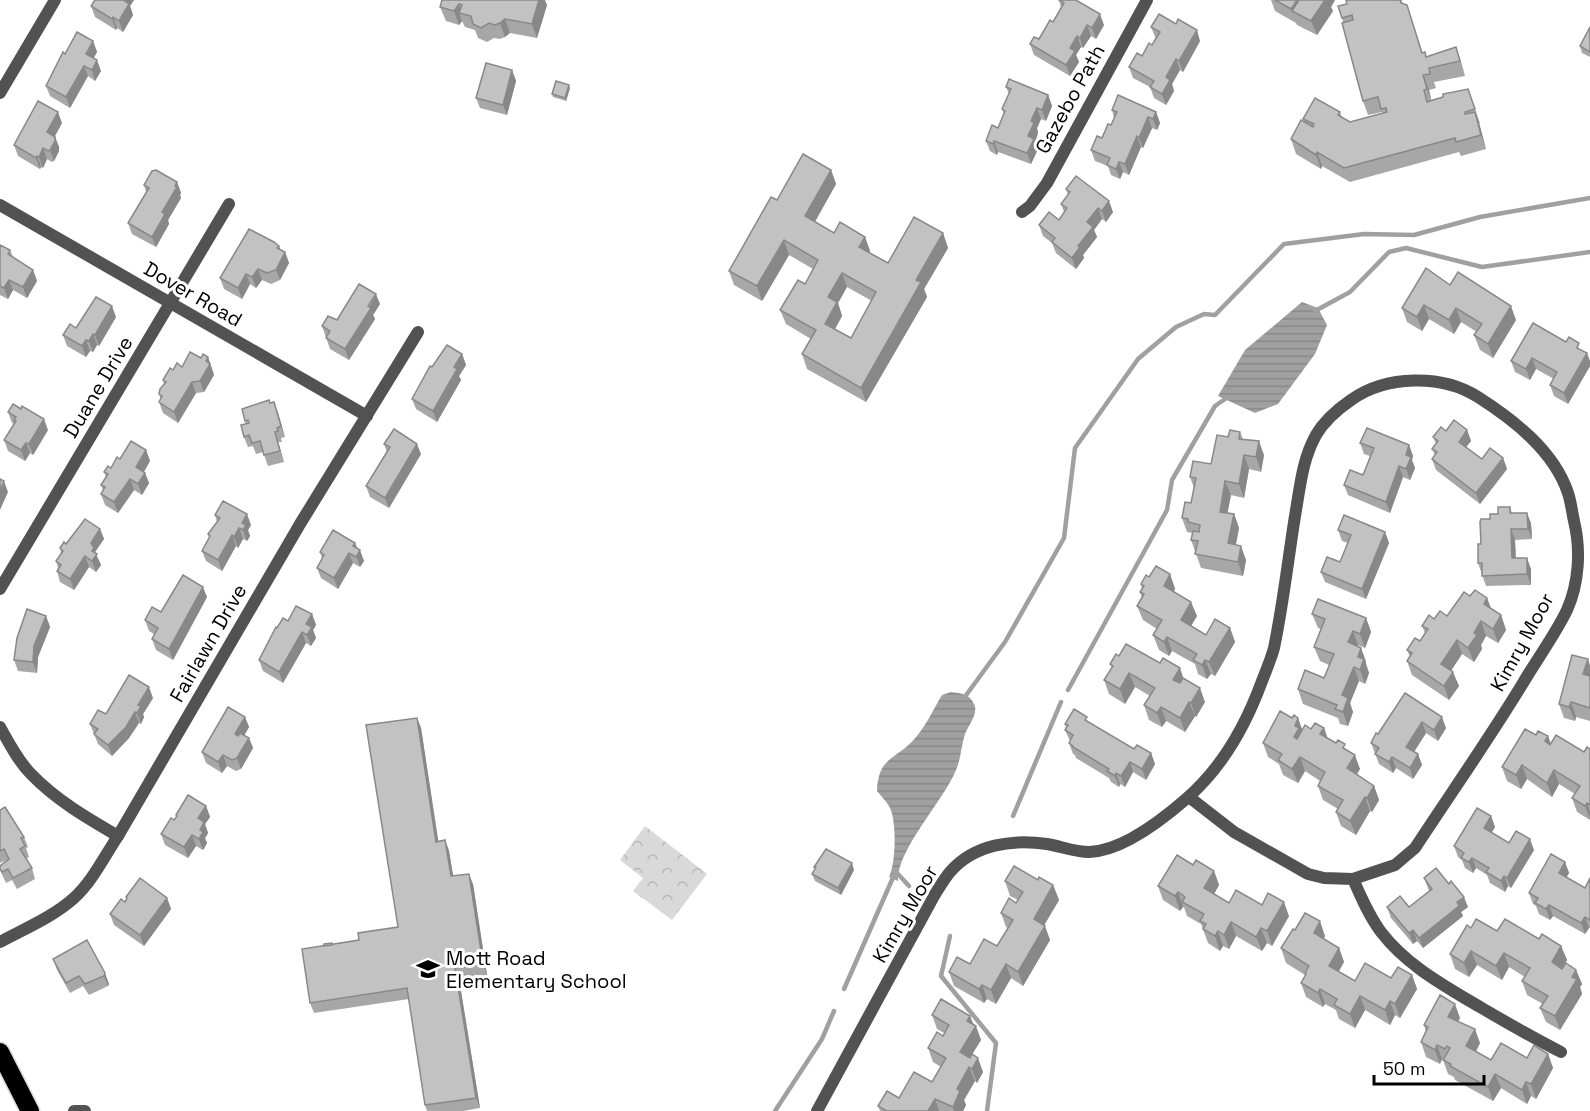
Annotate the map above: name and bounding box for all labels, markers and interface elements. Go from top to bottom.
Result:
street label: Gazebo Path [1029,40,1111,158]
street label: Dover Road [139,255,247,333]
street label: Duane Drive [57,331,139,443]
street label: Fairlawn Drive [164,579,252,707]
street label: Kimry Moor [1484,588,1560,696]
street label: Kimry Moor [867,860,943,968]
place label: Mott Road Elementary School [446,945,627,994]
school or university icon: Mott Road Elementary School [415,956,441,982]
scale bar [1374,1048,1484,1086]
text: 50 m [1383,1057,1425,1080]

